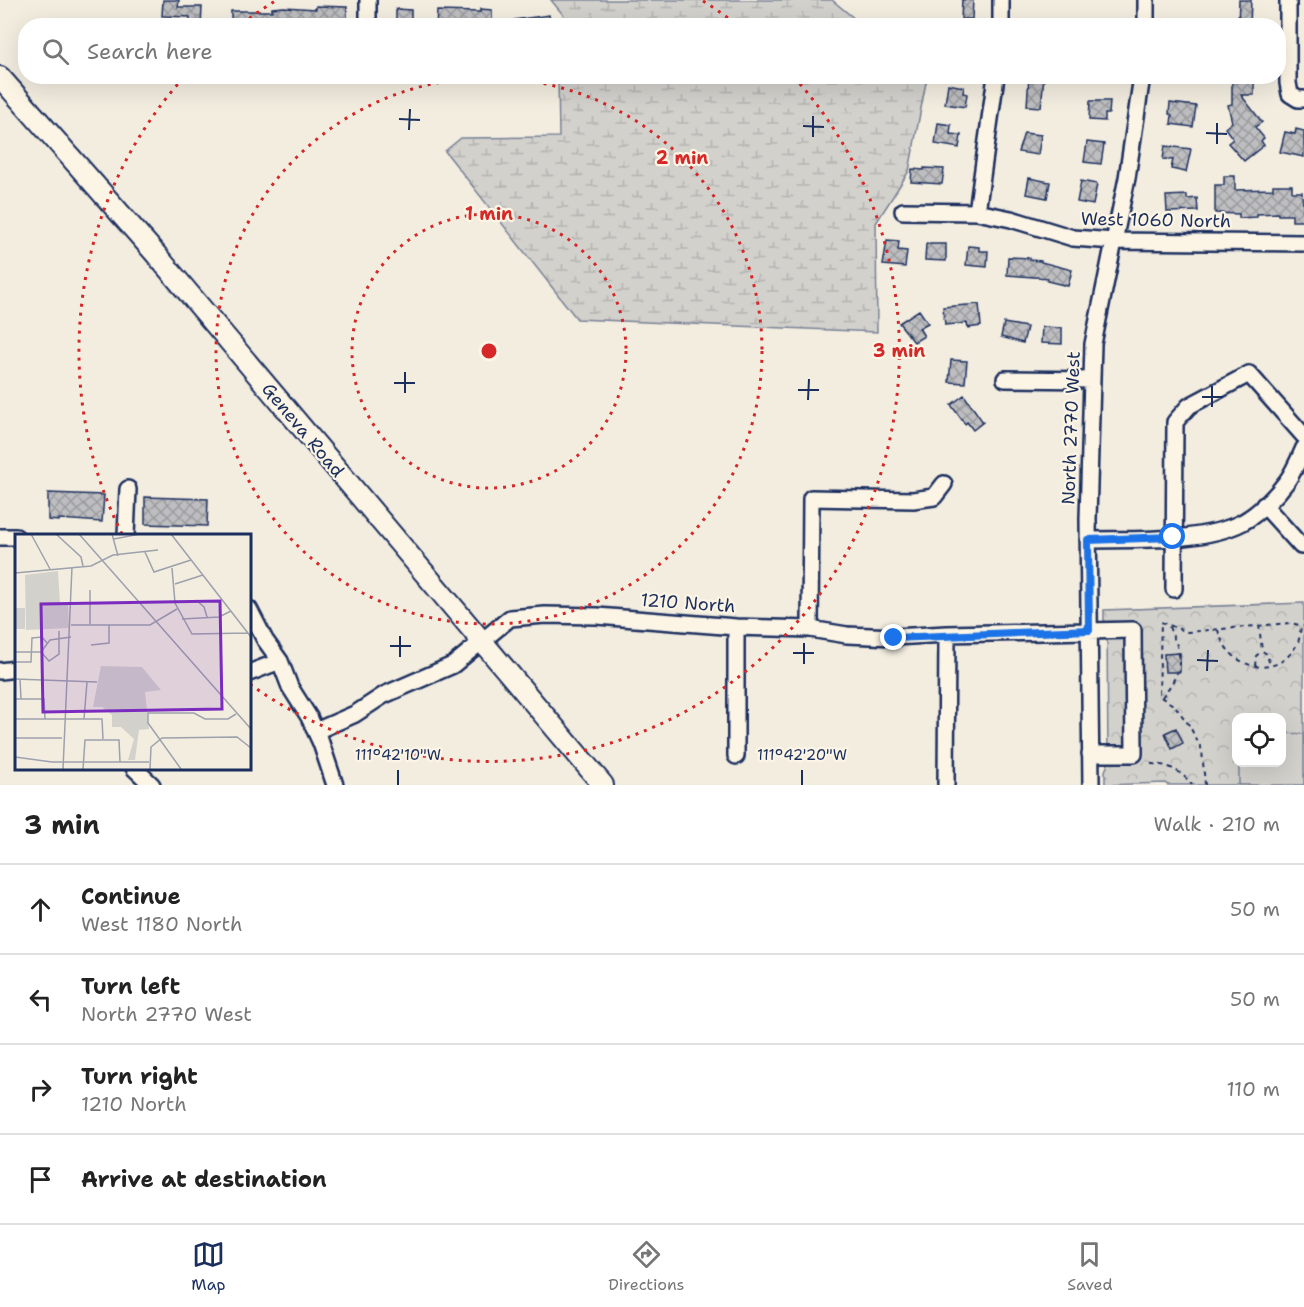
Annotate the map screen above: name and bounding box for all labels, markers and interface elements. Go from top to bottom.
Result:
search box [18,18,1286,84]
icon: search [39,35,72,68]
text: Search here [87,37,213,66]
text: 2 min [656,146,708,170]
text: 1 min [465,202,513,226]
street label: West 1060 North [1081,207,1231,233]
text: 3 min [873,339,925,363]
centre of rings [479,341,499,361]
street label: North 2770 West [1056,351,1086,505]
street label: Geneva Road [256,378,350,482]
route start [1159,523,1185,549]
inset map [15,534,250,770]
street label: 1210 North [640,588,736,618]
route end [880,624,906,650]
map controls [1232,713,1286,767]
button: locate [1232,713,1286,767]
text: 111°42'10"W [355,745,441,765]
text: 111°42'20"W [757,745,847,765]
text: 3 min [24,807,100,842]
text: Walk · 210 m [1154,811,1280,837]
text: Continue [81,882,181,911]
icon: ahead [24,893,57,926]
text: 50 m [1230,896,1280,922]
text: West 1180 North [81,911,242,937]
text: Turn left [81,972,180,1001]
icon: left [24,983,57,1016]
text: 50 m [1230,986,1280,1012]
text: North 2770 West [81,1001,252,1027]
text: Turn right [81,1062,198,1091]
icon: right [24,1073,57,1106]
text: 110 m [1226,1076,1280,1102]
text: 1210 North [81,1091,187,1117]
icon: arrive [24,1163,57,1196]
text: Arrive at destination [81,1165,327,1194]
tab: Map [191,1238,226,1295]
tab: Directions [608,1238,685,1295]
tab: Saved [1067,1238,1113,1295]

